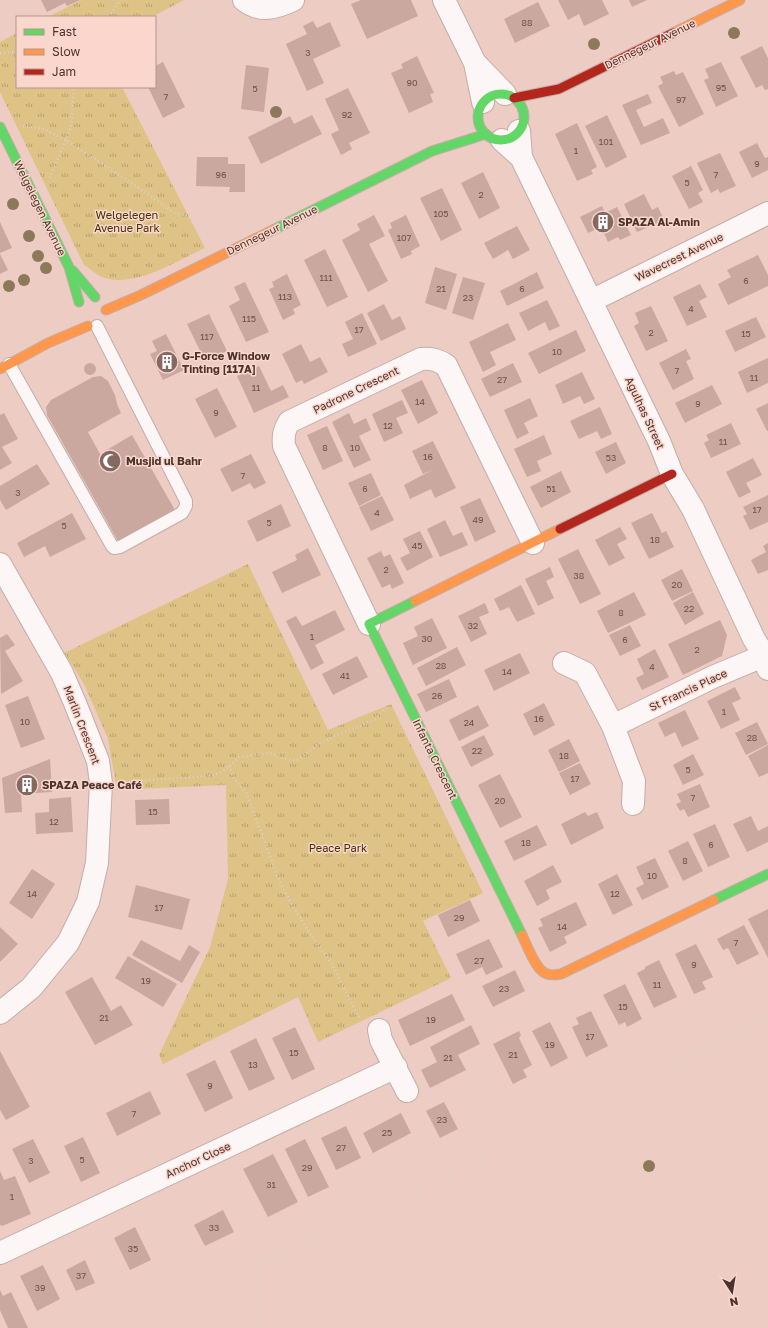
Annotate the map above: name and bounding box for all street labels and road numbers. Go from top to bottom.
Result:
street label: Dennegeur Avenue [602,16,697,71]
street label: Welgelegen Avenue [12,158,69,258]
street label: Dennegeur Avenue [224,202,319,257]
street label: Wavecrest Avenue [632,229,725,284]
street label: Padrone Crescent [311,363,401,416]
street label: Agulhas Street [623,375,668,451]
street label: St Francis Place [647,666,729,713]
street label: Marlin Crescent [61,684,103,766]
street label: Infanta Crescent [410,717,460,801]
street label: Anchor Close [163,1139,232,1180]

